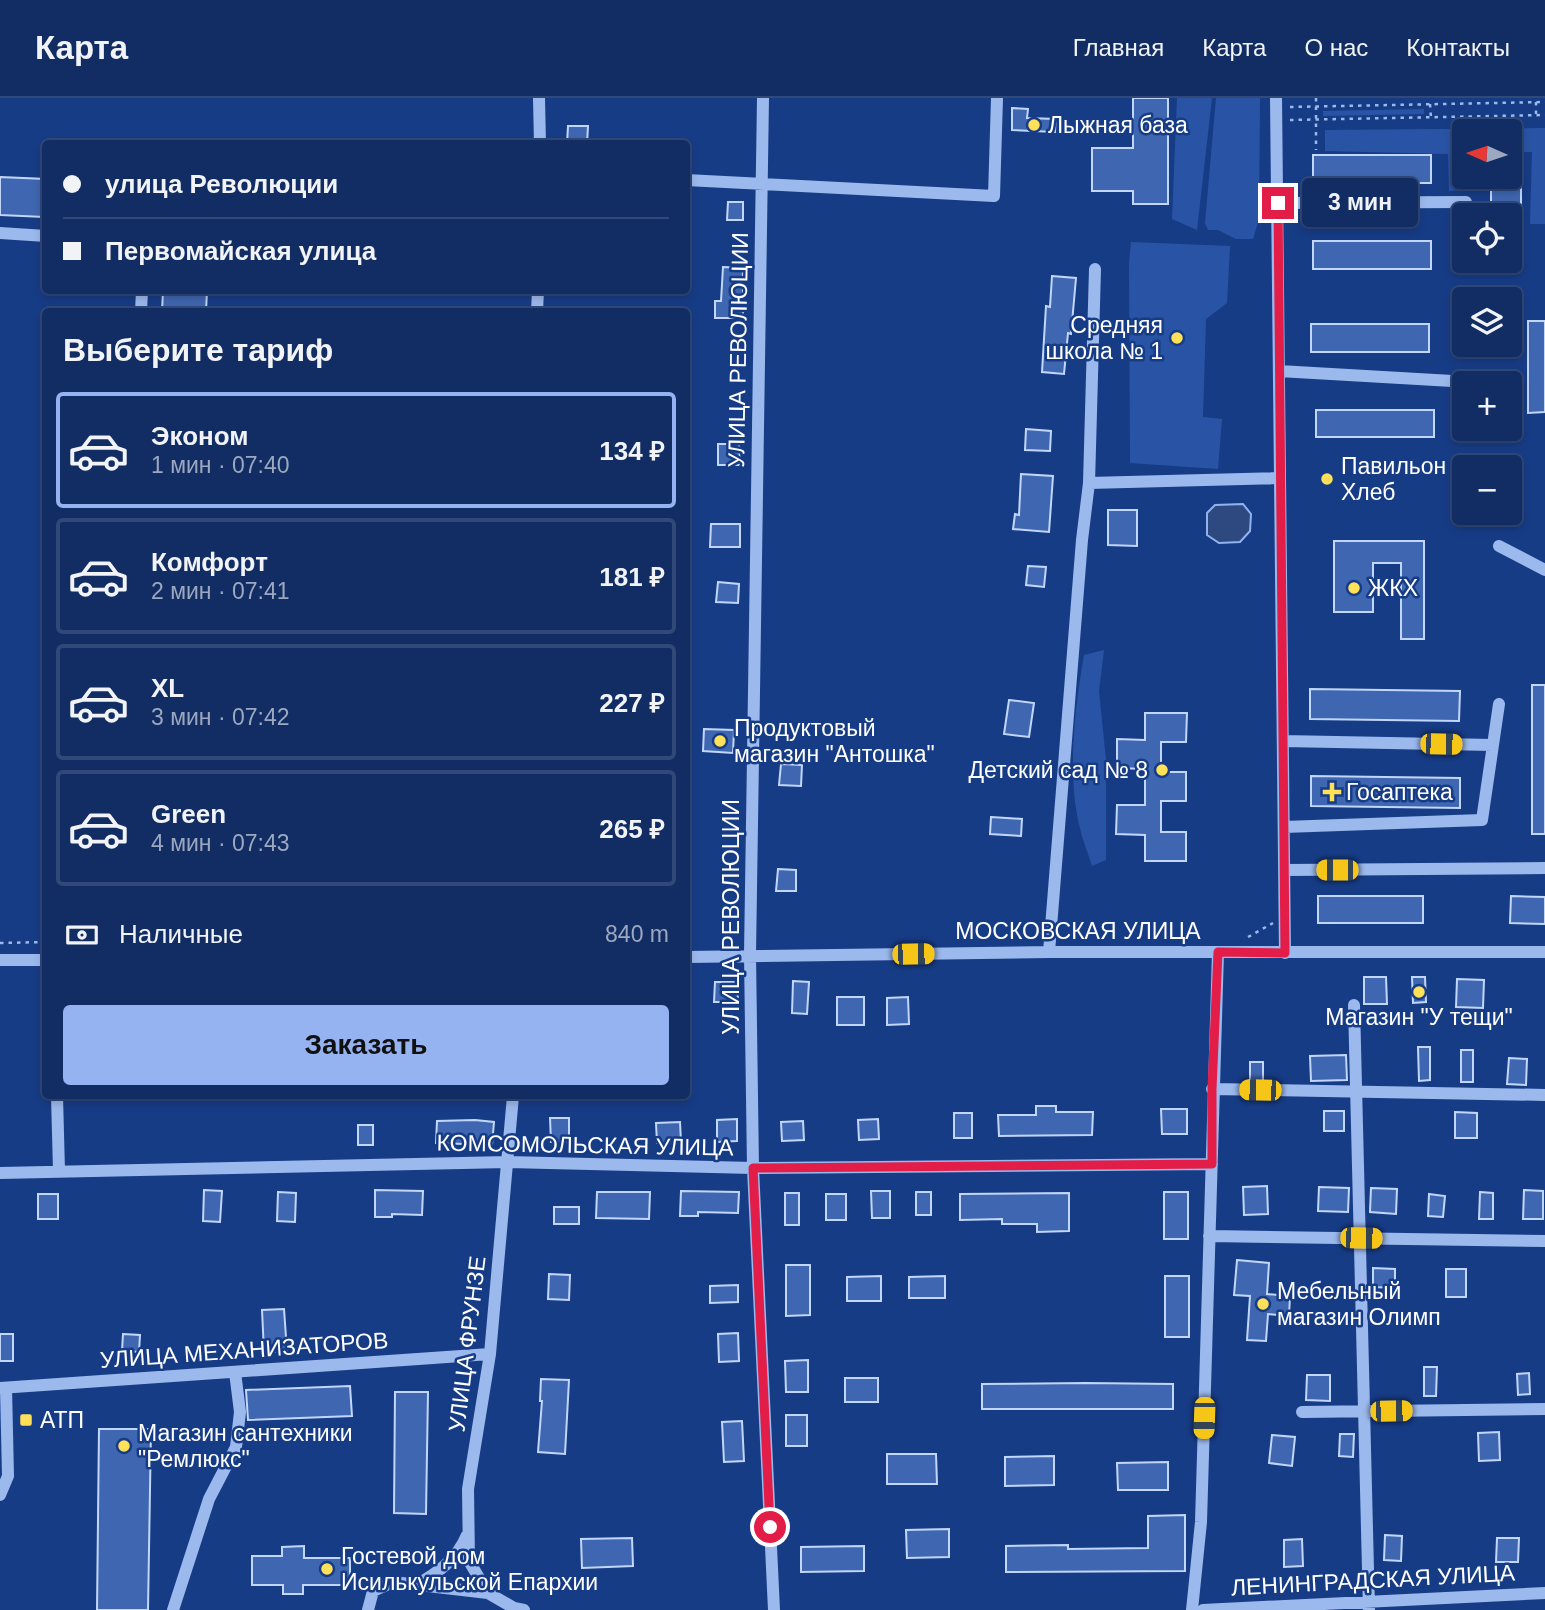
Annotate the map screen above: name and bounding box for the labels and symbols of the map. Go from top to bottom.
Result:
place label: Лыжная база [1048,112,1188,138]
marker: Лыжная база [1026,117,1042,133]
north arrow [1452,119,1522,189]
callout: 3 мин [1302,178,1418,228]
route end [1262,187,1294,219]
street label: УЛИЦА РЕВОЛЮЦИИ [723,232,753,468]
place label: Средняя школа № 1 [1045,312,1163,364]
marker: Средняя школа № 1 [1169,330,1185,346]
place label: Павильон Хлеб [1341,453,1446,505]
marker: Павильон Хлеб [1319,471,1335,487]
place label: ЖКХ [1368,575,1418,601]
marker: ЖКХ [1346,580,1362,596]
place label: Продуктовый магазин "Антошка" [734,715,935,767]
marker: Продуктовый магазин "Антошка" [712,733,728,749]
car [1420,733,1463,755]
place label: Детский сад № 8 [969,757,1148,783]
marker: Детский сад № 8 [1154,762,1170,778]
place label: Госаптека [1346,779,1453,805]
marker: Госаптека [1324,784,1340,800]
street label: УЛИЦА РЕВОЛЮЦИИ [718,799,744,1035]
car [1317,860,1359,881]
street label: МОСКОВСКАЯ УЛИЦА [955,918,1201,944]
car [892,943,935,965]
marker: Магазин "У тещи" [1411,984,1427,1000]
place label: Магазин "У тещи" [1325,1004,1513,1030]
car [1239,1079,1282,1101]
street label: КОМСОМОЛЬСКАЯ УЛИЦА [436,1129,734,1161]
car [1340,1227,1383,1249]
street label: УЛИЦА ФРУНЗЕ [443,1255,491,1433]
place label: Мебельный магазин Олимп [1277,1278,1441,1330]
marker: Мебельный магазин Олимп [1255,1296,1271,1312]
street label: УЛИЦА МЕХАНИЗАТОРОВ [99,1327,389,1373]
car [1193,1397,1216,1439]
car [1370,1400,1413,1422]
place label: АТП [40,1407,84,1433]
marker: АТП [18,1412,34,1428]
place label: Магазин сантехники "Ремлюкс" [138,1420,353,1472]
marker: Магазин сантехники "Ремлюкс" [116,1438,132,1454]
route start [754,1511,786,1543]
place label: Гостевой дом Исилькульской Епархии [341,1543,598,1595]
street label: ЛЕНИНГРАДСКАЯ УЛИЦА [1230,1560,1516,1600]
marker: Гостевой дом Исилькульской Епархии [319,1561,335,1577]

